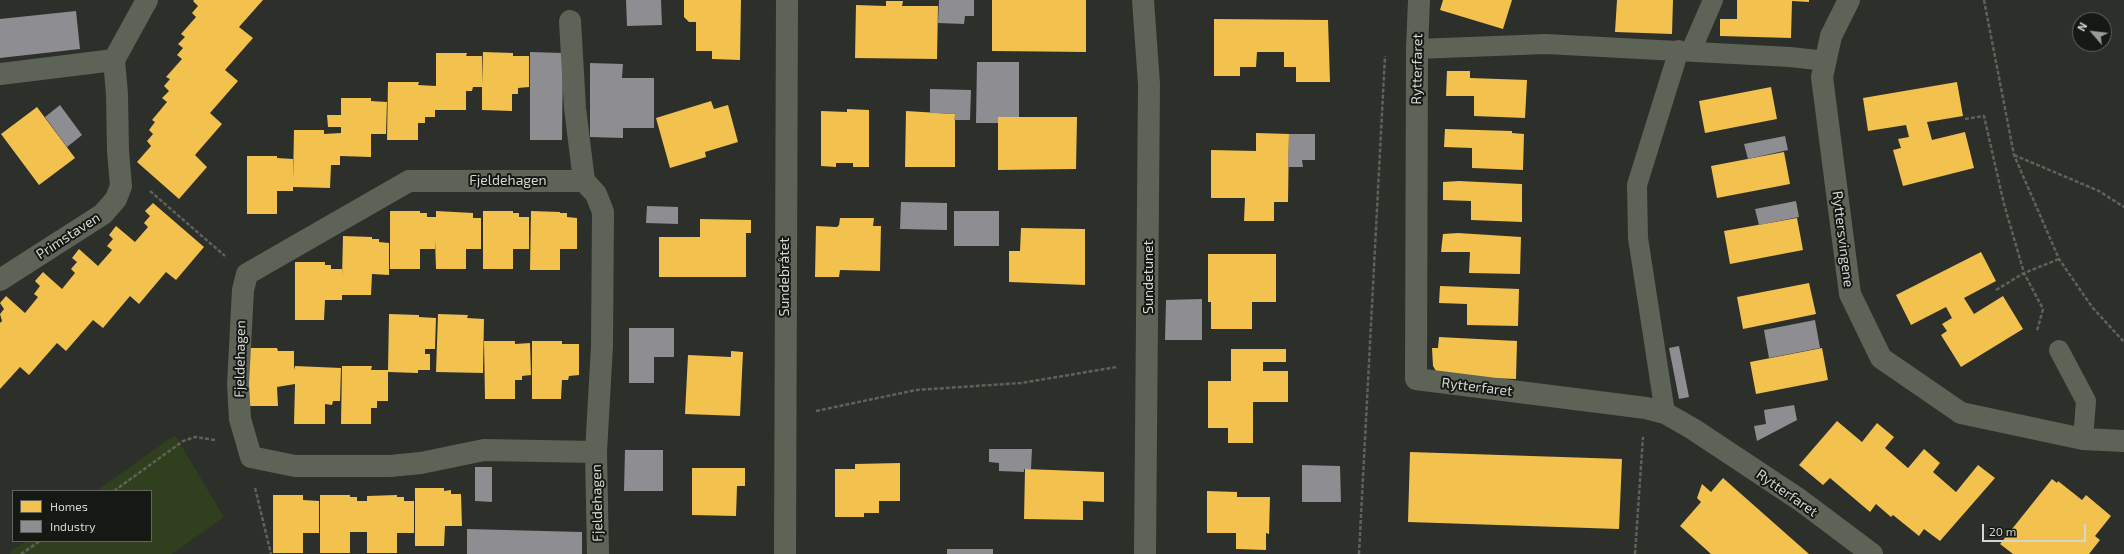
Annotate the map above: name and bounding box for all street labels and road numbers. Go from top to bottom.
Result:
street label: Rytterfaret [1408,33,1426,105]
street label: Fjeldehagen [469,172,547,188]
street label: Ryttersvingene [1829,190,1857,288]
street label: Primstaven [33,209,103,263]
street label: Sundebråtet [776,238,792,316]
street label: Sundetunet [1140,240,1156,314]
street label: Fjeldehagen [231,320,249,398]
street label: Rytterfaret [1441,374,1513,400]
street label: Fjeldehagen [588,464,606,542]
street label: Rytterfaret [1753,466,1821,520]

